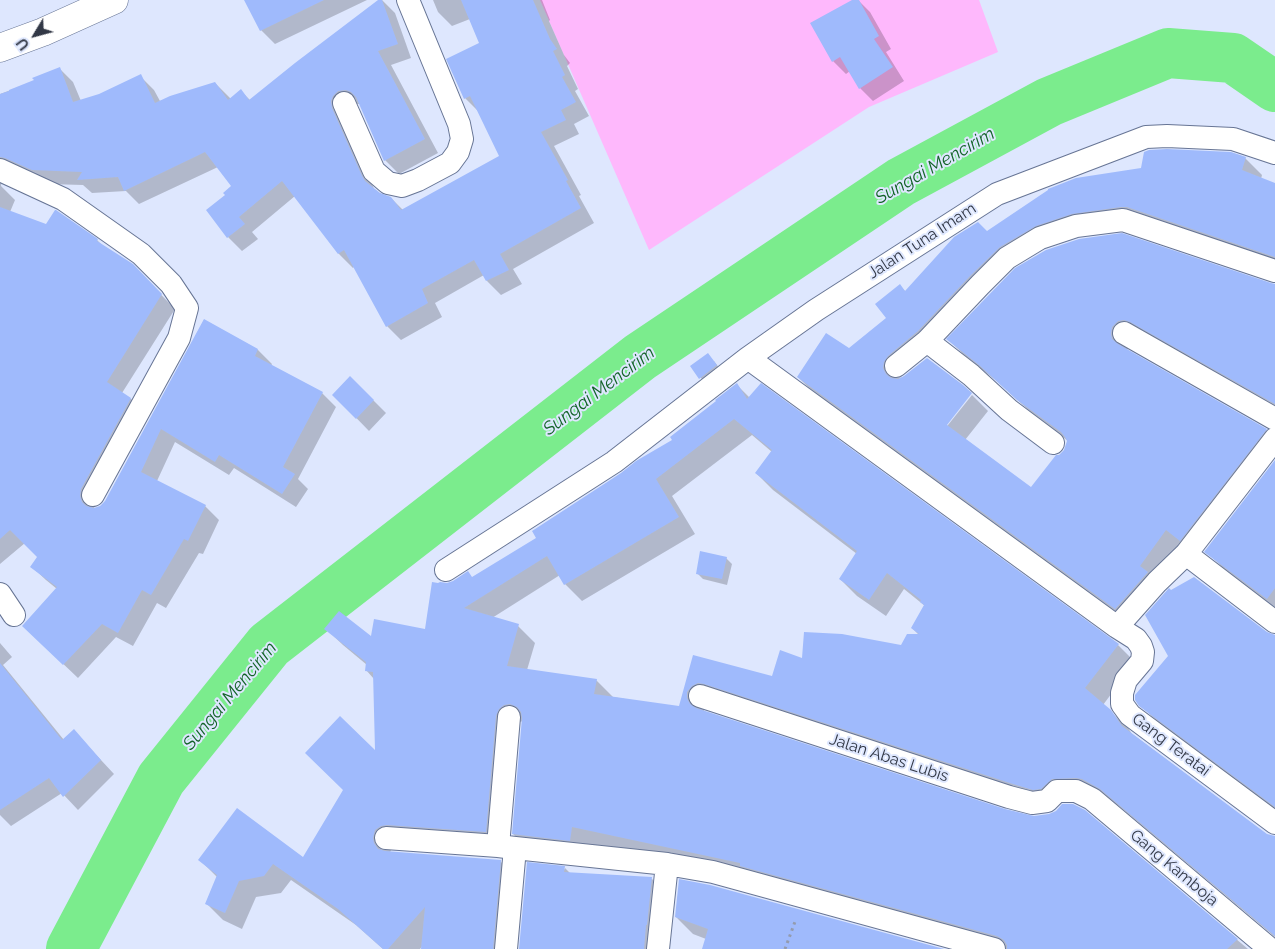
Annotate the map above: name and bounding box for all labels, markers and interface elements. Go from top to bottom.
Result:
north arrow [10,10,60,60]
text: U [13,35,33,53]
water label: Sungai Mencirim [871,123,999,209]
street label: Jalan Tuna Imam [864,199,980,283]
water label: Sungai Mencirim [539,342,659,440]
water label: Sungai Mencirim [179,638,281,754]
street label: Gang Teratai [1128,709,1214,781]
street label: Jalan Abas Lubis [827,730,951,786]
street label: Gang Kamboja [1126,826,1222,910]

